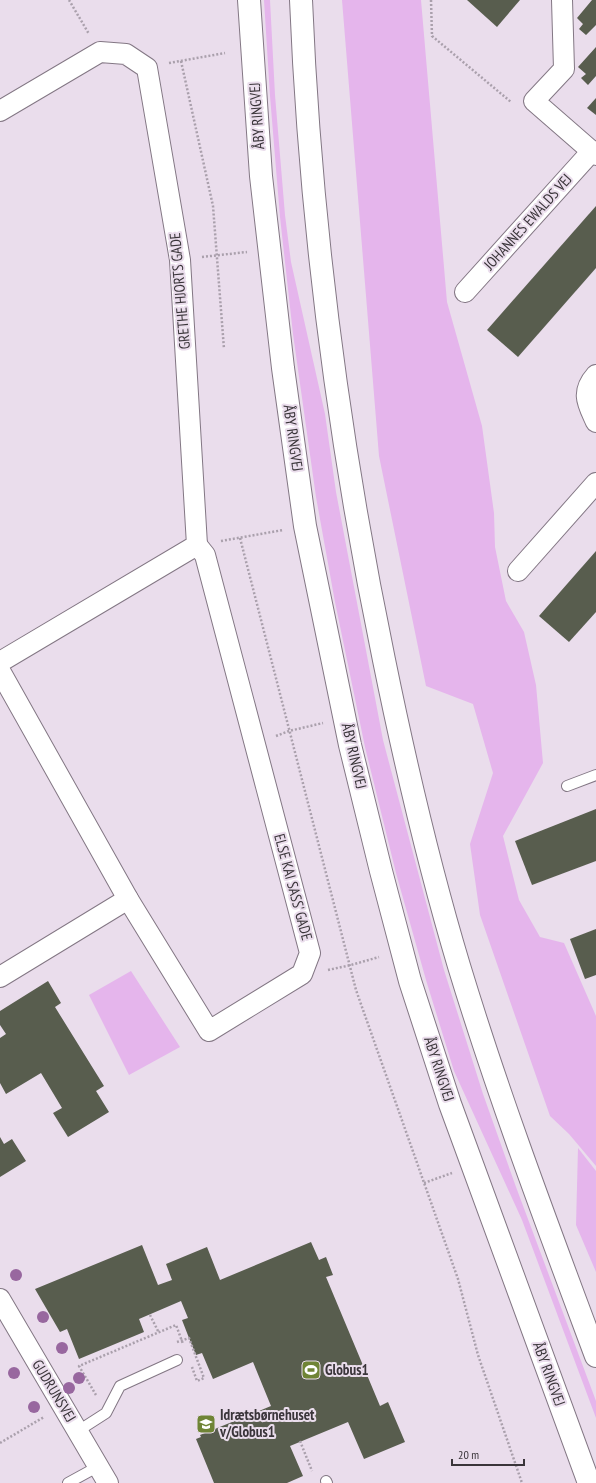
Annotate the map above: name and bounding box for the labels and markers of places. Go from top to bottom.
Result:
sports icon: Globus1 [300,1359,322,1381]
place label: Globus1 [325,1360,369,1379]
place label: Idrætsbørnehuset v/Globus1 [219,1405,315,1441]
school or university icon: Idrætsbørnehuset v/Globus1 [195,1413,217,1435]

